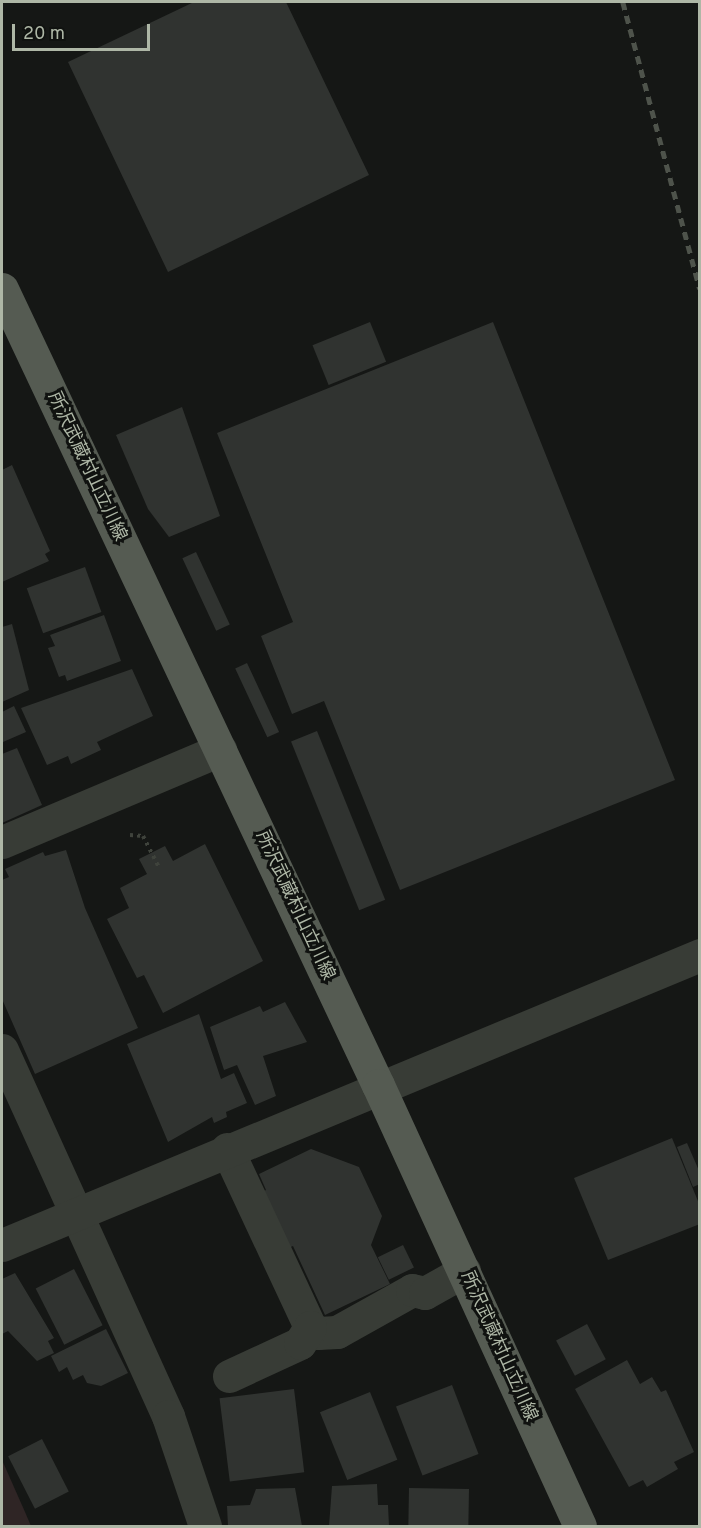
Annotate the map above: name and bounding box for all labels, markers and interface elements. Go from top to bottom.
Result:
scale bar [15,12,153,50]
text: 20 m [23,23,65,46]
street label: 所沢武蔵村山立川線 [42,389,130,545]
street label: 所沢武蔵村山立川線 [250,828,338,984]
street label: 所沢武蔵村山立川線 [455,1269,541,1425]

